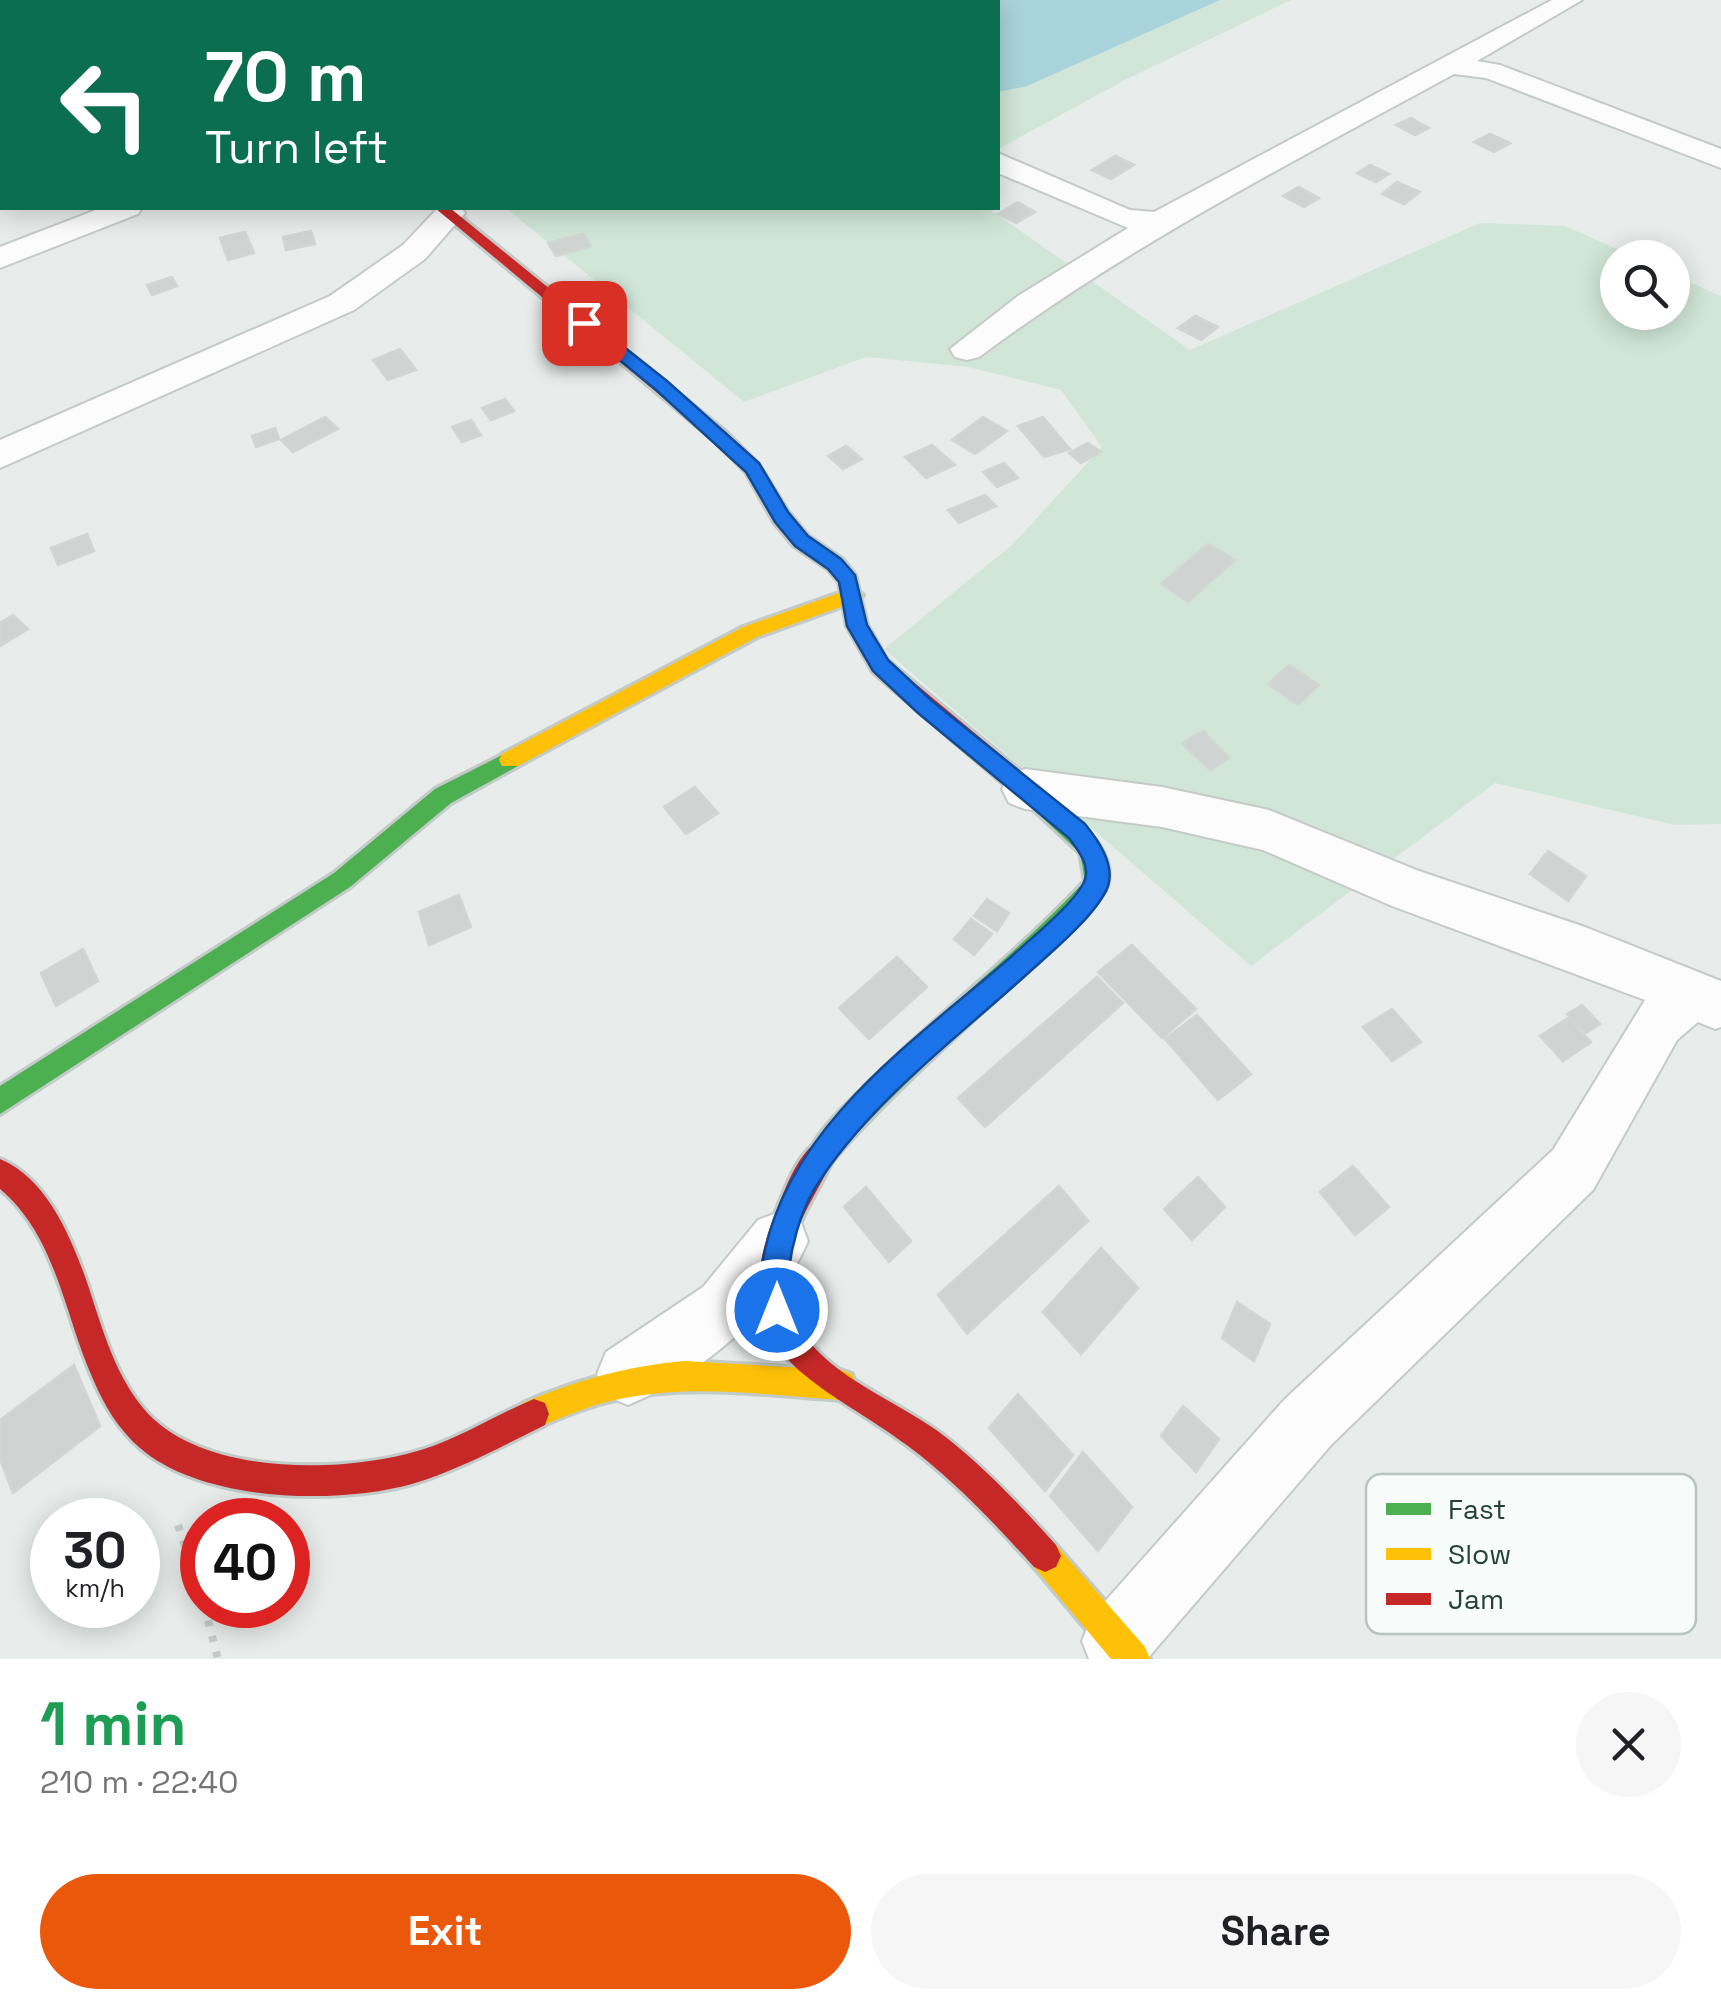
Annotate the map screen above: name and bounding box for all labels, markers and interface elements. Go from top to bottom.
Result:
text: 70 m [205,32,366,121]
icon: left [40,40,170,170]
text: Turn left [205,119,388,176]
map controls [1600,240,1690,330]
button: search [1600,240,1690,330]
pin [542,281,627,366]
icon: arrive [557,296,612,351]
position arrow [725,1258,829,1362]
legend [1366,1474,1696,1634]
text: Fast [1448,1491,1506,1527]
speed limit sign: 40 [180,1498,310,1628]
text: 30 [64,1519,126,1583]
text: Slow [1448,1536,1511,1572]
text: km/h [65,1572,125,1604]
text: Jam [1448,1581,1504,1617]
text: 1 min [40,1686,187,1763]
button: close [1576,1692,1681,1797]
text: 210 m · 22:40 [40,1762,239,1802]
button: Exit [40,1874,851,1989]
button: Share [871,1874,1681,1989]

